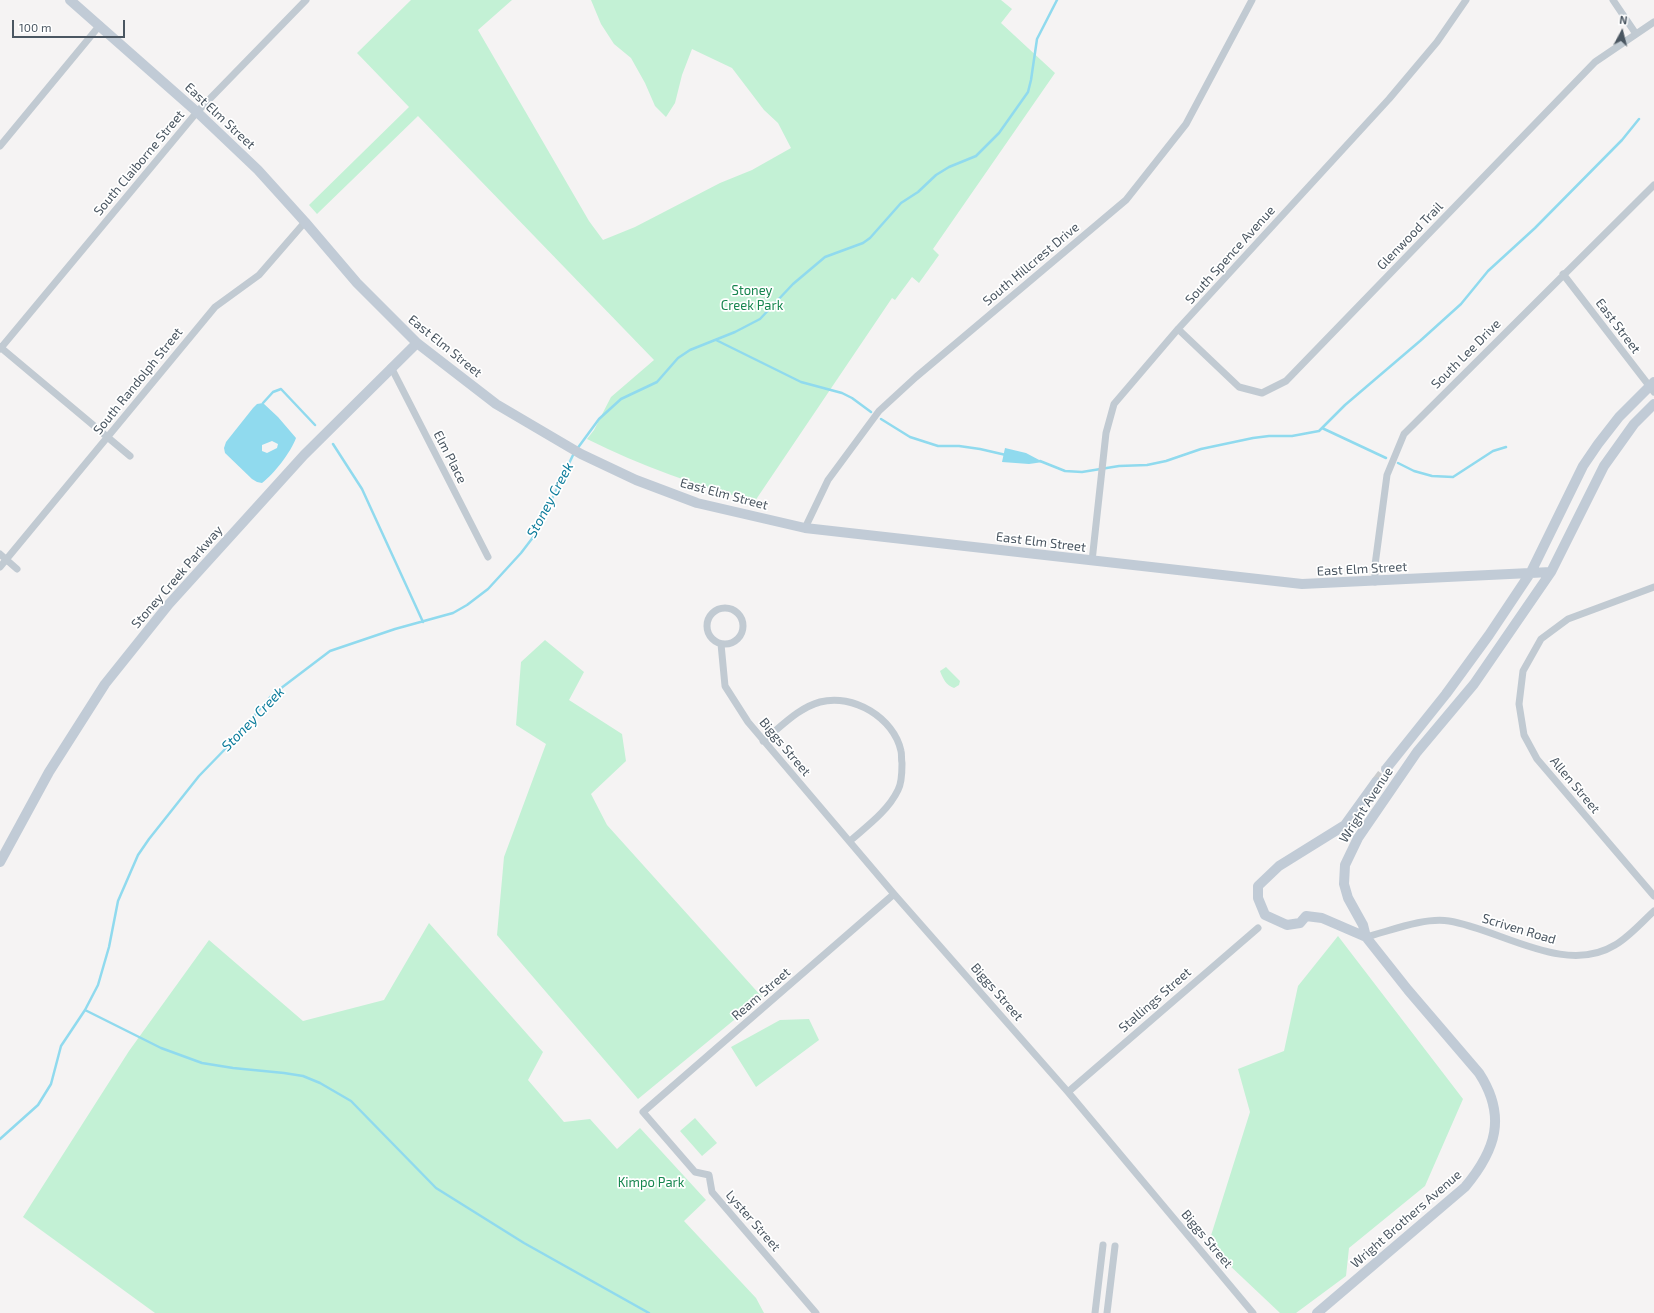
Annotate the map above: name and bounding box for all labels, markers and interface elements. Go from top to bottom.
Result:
scale bar [14,12,127,38]
north arrow [1602,12,1642,52]
text: N [1619,13,1628,27]
text: 100 m [19,20,51,34]
street label: East Elm Street [182,79,258,153]
street label: South Claiborne Street [90,107,188,219]
street label: Glenwood Trail [1374,199,1446,273]
street label: South Spence Avenue [1182,203,1278,307]
street label: South Hillcrest Drive [980,219,1082,309]
park label: Stoney Creek Park [721,283,783,314]
street label: East Street [1592,295,1644,357]
street label: East Elm Street [405,311,485,381]
street label: South Lee Drive [1428,316,1504,392]
street label: South Randolph Street [90,324,186,438]
street label: Elm Place [430,428,470,486]
water label: Stoney Creek [523,459,577,541]
street label: East Elm Street [678,475,770,513]
street label: Stoney Creek Parkway [128,522,226,632]
street label: East Elm Street [995,529,1087,555]
street label: East Elm Street [1316,559,1408,579]
water label: Stoney Creek [218,683,288,755]
street label: Biggs Street [756,715,814,779]
street label: Allen Street [1547,753,1603,817]
street label: Wright Avenue [1336,764,1396,846]
street label: Scriven Road [1480,910,1558,948]
street label: Biggs Street [968,960,1026,1024]
street label: Ream Street [729,964,793,1024]
street label: Stallings Street [1116,964,1194,1036]
street label: Wright Brothers Avenue [1347,1167,1465,1271]
park label: Kimpo Park [618,1175,684,1191]
street label: Lyster Street [722,1187,784,1255]
street label: Biggs Street [1178,1207,1236,1271]

